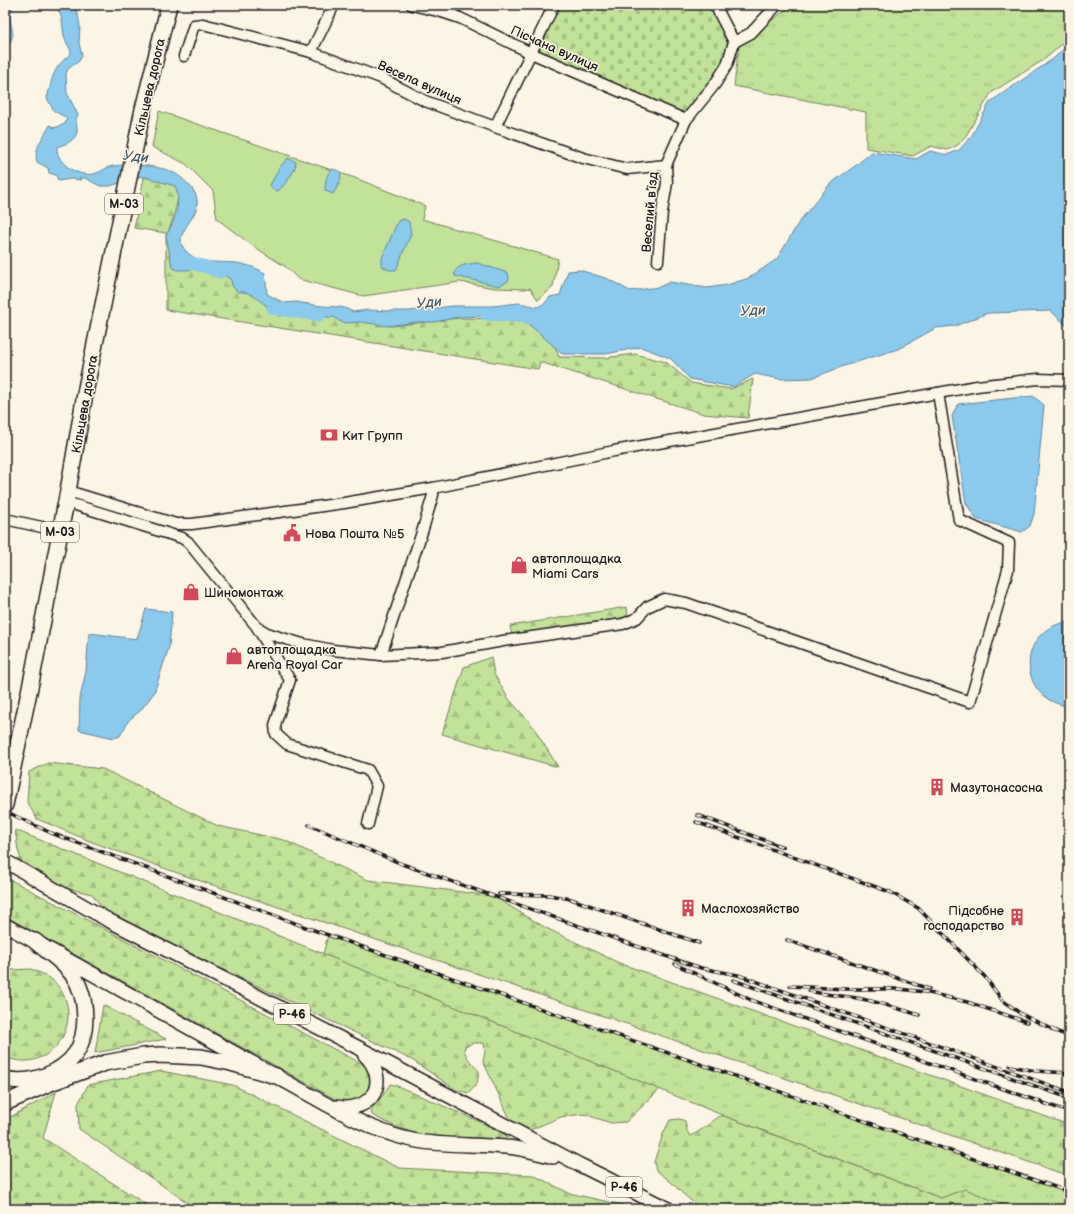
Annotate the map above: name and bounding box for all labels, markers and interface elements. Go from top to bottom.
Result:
street label: Пісчана вулиця [508,22,601,75]
street label: Кільцева дорога [131,37,169,138]
street label: Весела вулиця [375,57,464,109]
water label: Уди [122,147,150,167]
street label: Веселий в’їзд [638,171,662,253]
road number: М-03 [105,194,143,214]
water label: Уди [416,293,443,312]
water label: Уди [740,302,766,319]
street label: Кільцева дорога [68,353,102,455]
bank icon: Кит Групп [319,425,339,445]
place label: Кит Групп [342,428,403,444]
road number: М-03 [41,522,79,542]
public building icon: Нова Пошта №5 [282,523,302,543]
place label: Нова Пошта №5 [305,526,404,542]
place label: автоплощадка Miami Cars [532,551,622,582]
shop icon: автоплощадка Miami Cars [509,555,529,575]
shop icon: Шиномонтаж [181,582,201,602]
place label: Шиномонтаж [204,585,284,601]
place label: автоплощадка Arena Royal Car [247,642,343,673]
shop icon: автоплощадка Arena Royal Car [224,646,244,666]
building icon: Мазутонасосна [927,777,947,797]
place label: Мазутонасосна [950,780,1043,796]
building icon: Маслохозяйство [678,898,698,918]
place label: Маслохозяйство [701,901,799,917]
place label: Підсобне господарство [923,903,1004,934]
building icon: Підсобне господарство [1007,907,1027,927]
road number: Р-46 [274,1004,310,1024]
road number: Р-46 [606,1177,642,1197]

